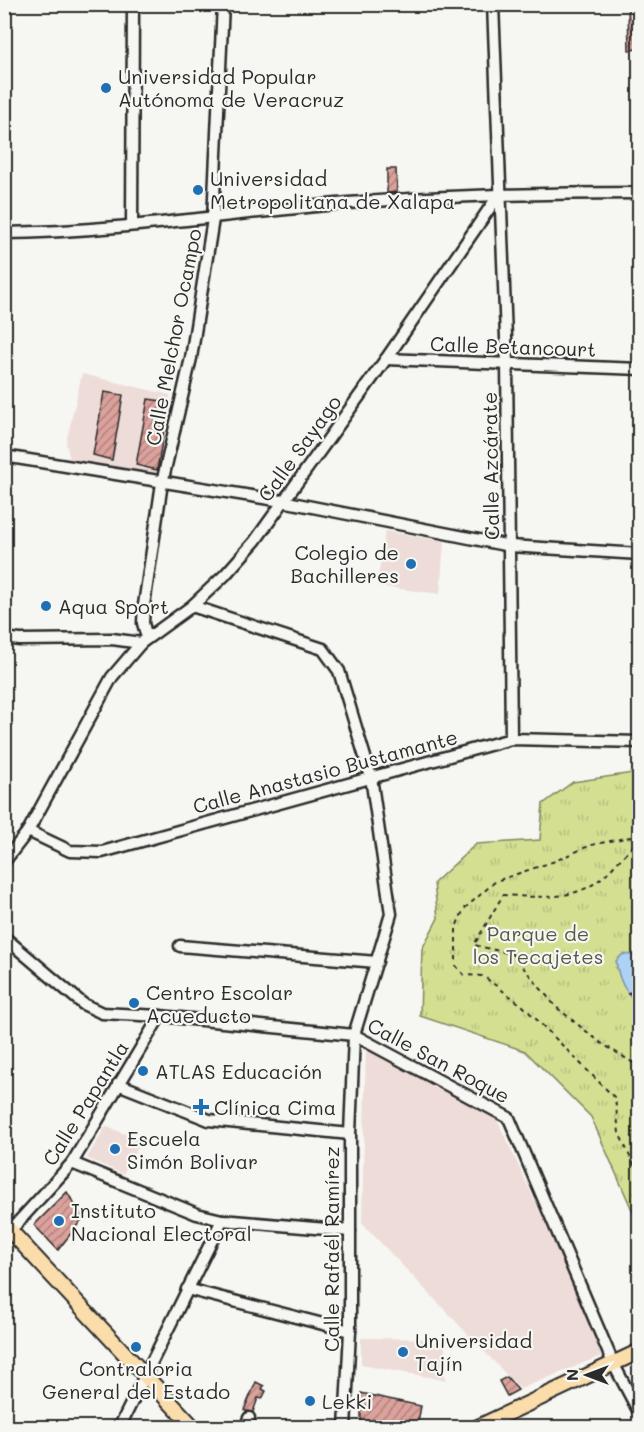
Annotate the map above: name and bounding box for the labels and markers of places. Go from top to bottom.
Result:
place label: Universidad Popular Autónoma de Veracruz [118,63,344,112]
marker: Universidad Popular Autónoma de Veracruz [99,81,113,95]
place label: Universidad Metropolitana de Xalapa [210,165,455,214]
marker: Universidad Metropolitana de Xalapa [191,183,205,197]
place label: Colegio de Bachilleres [290,539,399,588]
marker: Colegio de Bachilleres [404,557,418,571]
place label: Aqua Sport [58,593,169,619]
marker: Aqua Sport [39,599,53,613]
place label: Centro Escolar Acueducto [146,979,293,1028]
marker: Centro Escolar Acueducto [127,996,141,1010]
place label: ATLAS Educación [155,1058,322,1084]
marker: ATLAS Educación [136,1064,150,1078]
place label: Clínica Cima [214,1094,336,1120]
marker: Clínica Cima [192,1098,210,1116]
place label: Escuela Simón Bolivar [127,1125,258,1174]
marker: Escuela Simón Bolivar [108,1142,122,1156]
place label: Instituto Nacional Electoral [71,1197,252,1246]
marker: Instituto Nacional Electoral [52,1214,66,1228]
place label: Universidad Tajín [415,1327,532,1376]
marker: Contraloria General del Estado [129,1340,143,1354]
marker: Universidad Tajín [396,1345,410,1359]
place label: Contraloria General del Estado [42,1355,230,1404]
place label: Lekki [322,1388,372,1414]
marker: Lekki [303,1394,317,1408]

